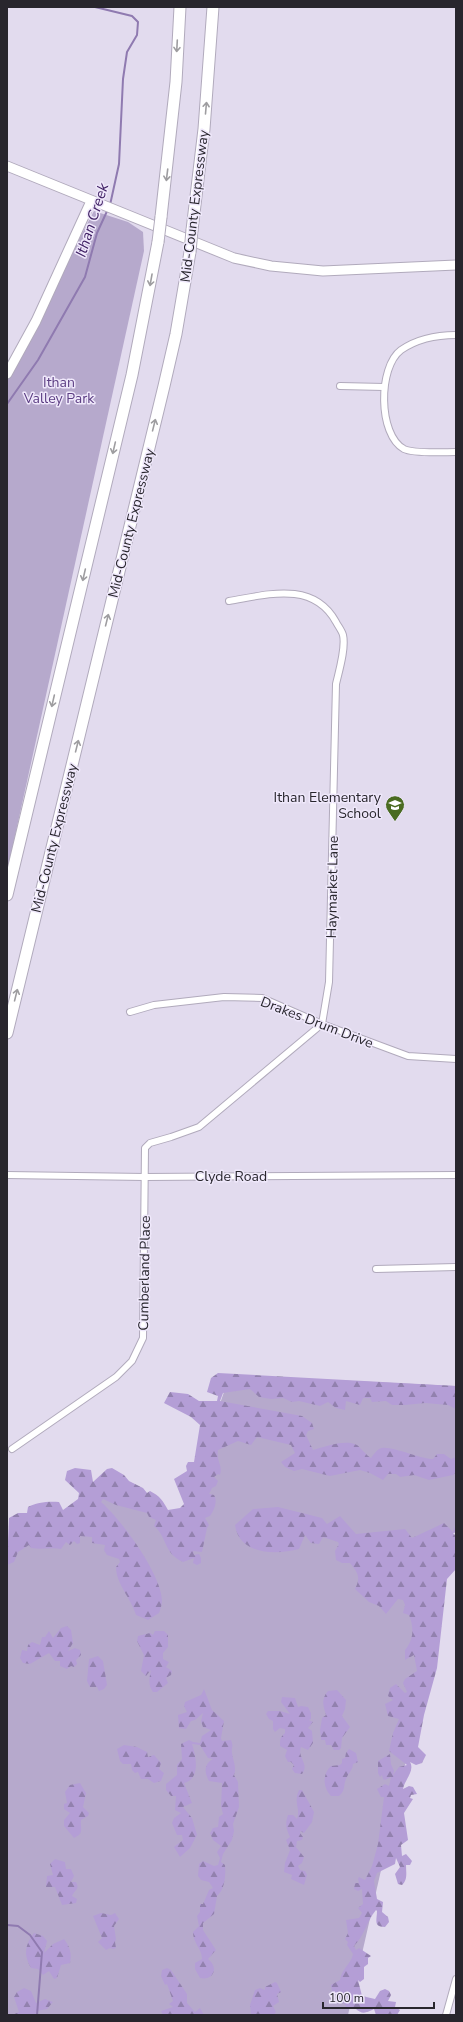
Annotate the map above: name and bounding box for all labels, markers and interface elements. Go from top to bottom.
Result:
one-way arrow [174,39,181,52]
one-way arrow [203,102,210,115]
street label: Mid-County Expressway [176,128,213,283]
one-way arrow [163,169,170,182]
water label: Ithan Creek [71,180,114,260]
one-way arrow [147,273,155,286]
park label: Ithan Valley Park [23,373,95,408]
one-way arrow [151,419,159,432]
one-way arrow [110,442,117,455]
street label: Mid-County Expressway [104,446,159,600]
one-way arrow [79,568,87,581]
one-way arrow [104,614,112,627]
one-way arrow [49,694,57,707]
one-way arrow [73,740,81,753]
street label: Mid-County Expressway [27,761,82,915]
place label: Ithan Elementary School [274,788,382,823]
school or university icon: Ithan Elementary School [384,794,406,822]
street label: Haymarket Lane [322,835,343,939]
one-way arrow [13,989,21,1002]
street label: Drakes Drum Drive [258,992,376,1053]
street label: Clyde Road [195,1167,267,1186]
street label: Cumberland Place [134,1215,155,1331]
scale bar [323,1984,434,2010]
text: 100 m [329,1990,364,2006]

